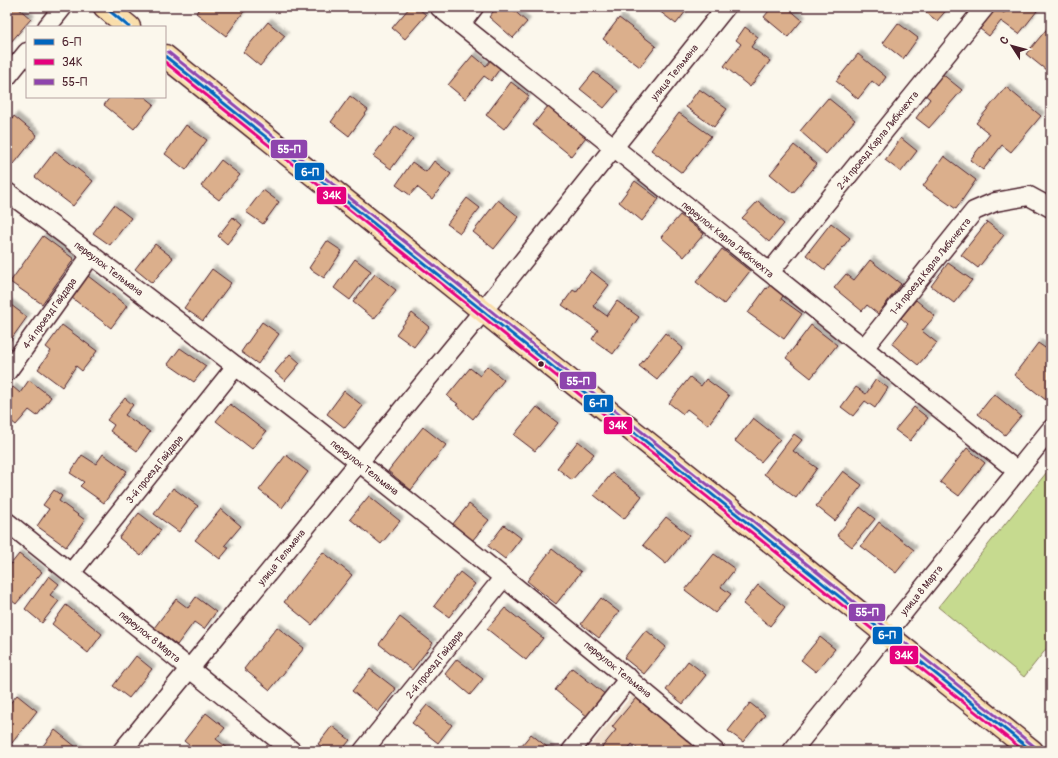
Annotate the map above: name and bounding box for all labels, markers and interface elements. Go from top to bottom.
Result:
legend [26,26,166,98]
north arrow [992,26,1032,66]
text: С [997,34,1012,47]
text: 6-П [62,35,81,50]
street label: улица Тельмана [648,42,701,104]
text: 34К [62,55,83,70]
text: 55-П [62,75,87,90]
street label: 2-й проезд Карла Либкнехта [834,89,921,192]
line badge: 55-П [270,139,308,159]
text: 55-П [277,143,301,156]
line badge: 6-П [294,162,325,181]
text: 6-П [301,166,319,179]
line badge: 34К [316,186,347,205]
text: 34К [323,189,341,202]
street label: переулок Карла Либкнехта [679,199,776,281]
street label: 1-й проезд Карла Либкнехта [888,215,974,318]
street label: переулок Тельмана [72,239,145,299]
street label: 4-й проезд Гайдара [20,276,80,351]
unlabelled marker [536,359,546,369]
line badge: 55-П [559,371,597,390]
text: 55-П [566,375,590,388]
line badge: 6-П [583,394,614,413]
text: 6-П [589,397,607,410]
line badge: 34К [603,416,633,435]
text: 34К [609,419,627,432]
street label: 3-й проезд Гайдара [124,433,186,506]
street label: переулок Тельмана [328,437,401,498]
street label: улица Тельмана [255,527,308,589]
street label: улица 8 Марта [897,563,946,619]
line badge: 55-П [848,603,886,622]
text: 55-П [855,606,879,619]
street label: переулок 8 Марта [116,608,183,665]
line badge: 6-П [872,626,903,645]
street label: 2-й проезд Гайдара [404,628,466,701]
text: 6-П [878,629,896,642]
street label: переулок Тельмана [581,639,654,701]
line badge: 34К [889,645,919,665]
text: 34К [895,649,913,662]

